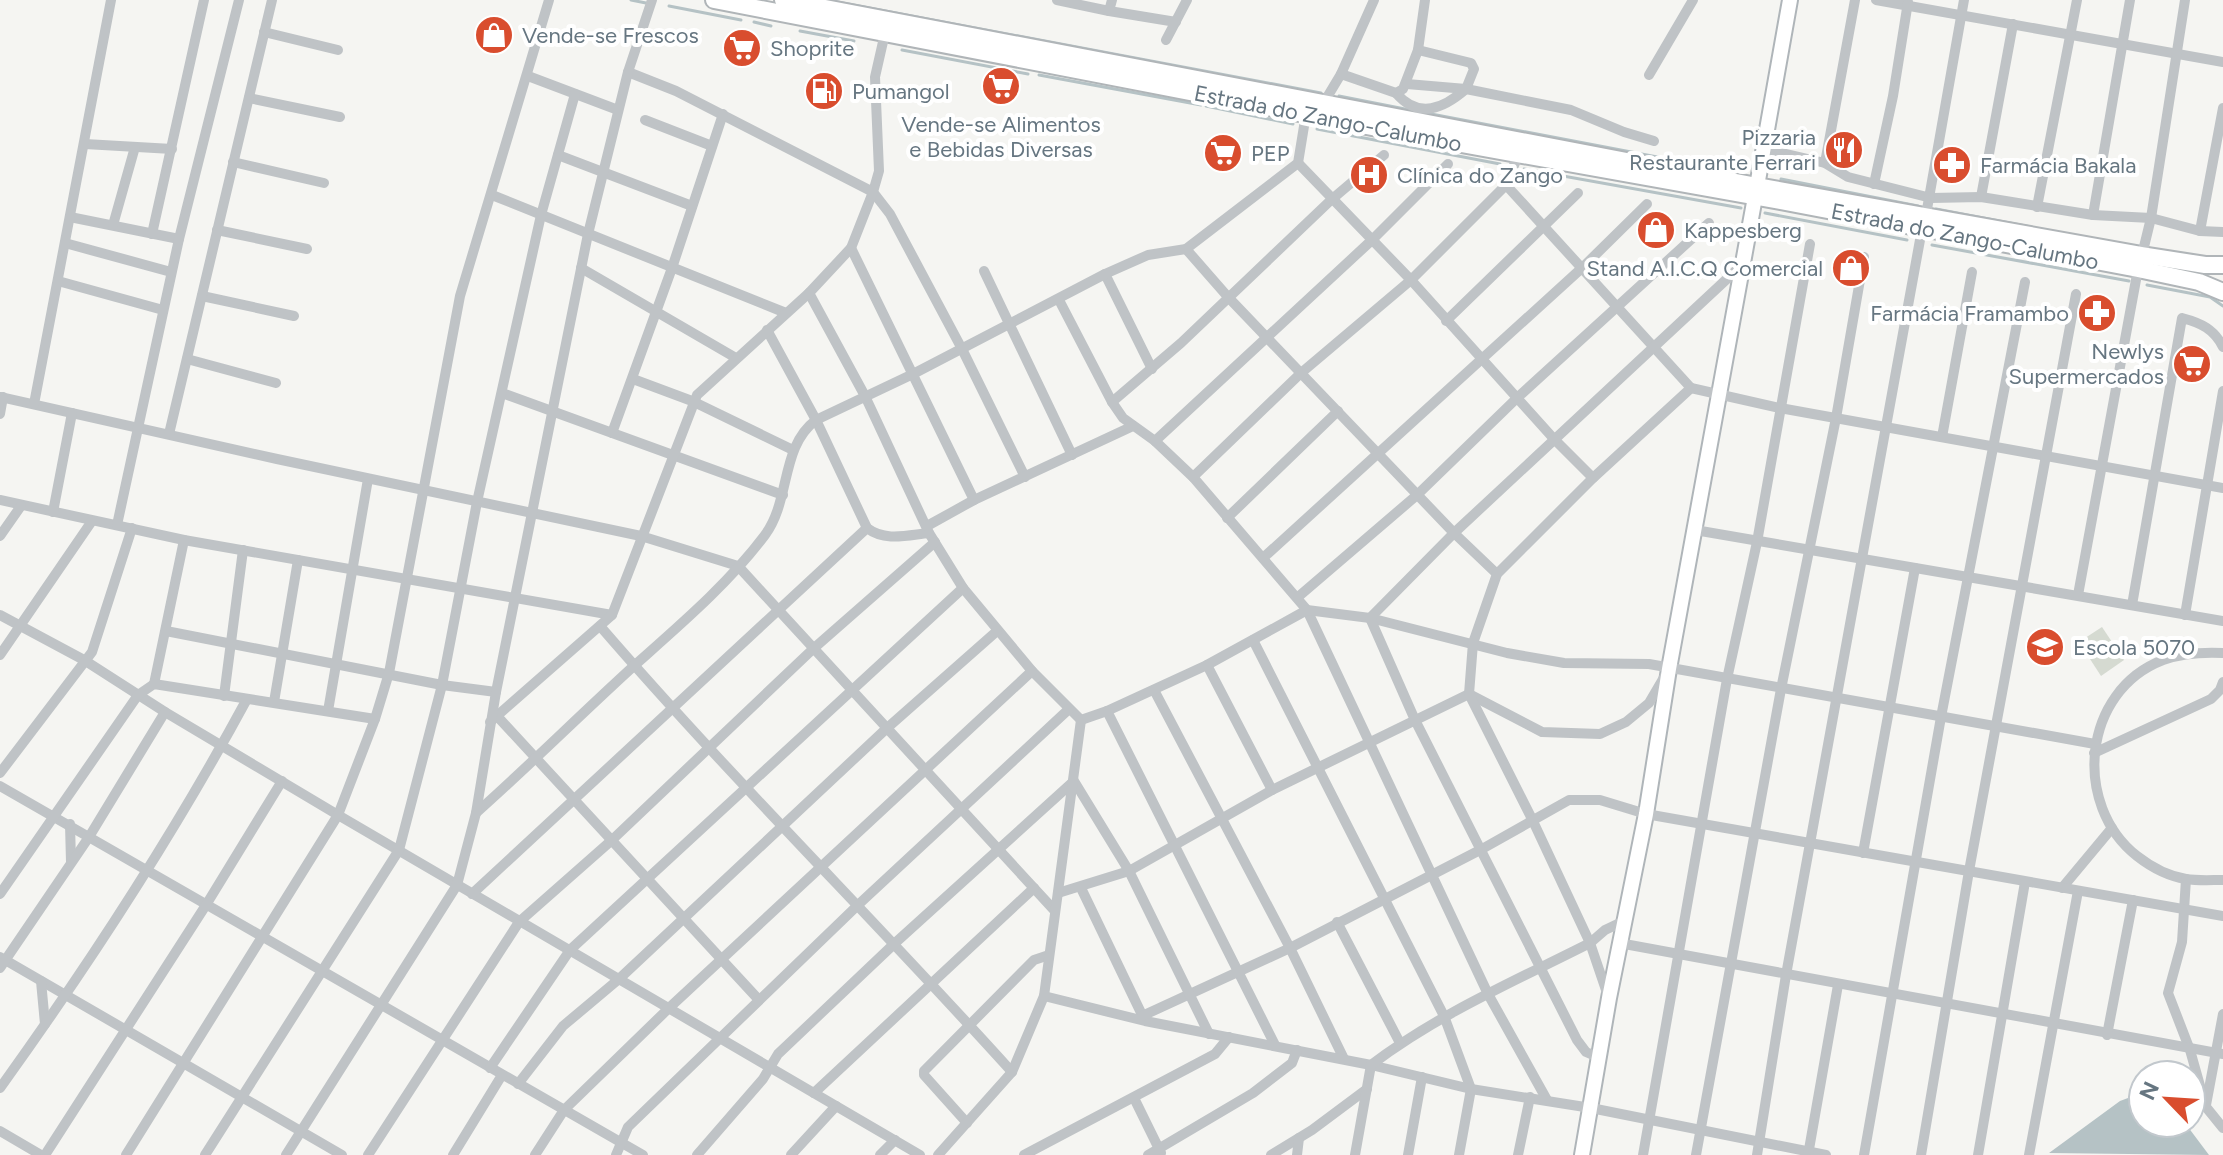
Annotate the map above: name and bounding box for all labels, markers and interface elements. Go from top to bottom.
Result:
shop icon: Vende-se Frescos [473,14,515,56]
place label: Vende-se Frescos [522,22,699,49]
supermarket icon: Shoprite [721,27,763,69]
place label: Shoprite [770,35,854,62]
supermarket icon: Vende-se Alimentos e Bebidas Diversas [980,65,1022,107]
fuel station icon: Pumangol [803,70,845,112]
place label: Pumangol [852,78,950,105]
street label: Estrada do Zango-Calumbo [1192,79,1464,158]
place label: Vende-se Alimentos e Bebidas Diversas [901,111,1101,163]
place label: Pizzaria Restaurante Ferrari [1629,124,1816,176]
restaurant icon: Pizzaria Restaurante Ferrari [1823,129,1865,171]
supermarket icon: PEP [1202,132,1244,174]
place label: PEP [1251,140,1290,167]
pharmacy icon: Farmácia Bakala [1931,144,1973,186]
place label: Farmácia Bakala [1980,152,2136,179]
hospital icon: Clínica do Zango [1348,154,1390,196]
place label: Clínica do Zango [1397,162,1563,189]
street label: Estrada do Zango-Calumbo [1829,197,2101,276]
shop icon: Kappesberg [1635,209,1677,251]
place label: Kappesberg [1684,217,1802,244]
shop icon: Stand A.I.C.Q Comercial [1830,247,1872,289]
place label: Stand A.I.C.Q Comercial [1587,255,1823,282]
pharmacy icon: Farmácia Framambo [2076,292,2118,334]
place label: Farmácia Framambo [1870,300,2069,327]
place label: Newlys Supermercados [2009,338,2164,390]
supermarket icon: Newlys Supermercados [2171,343,2213,385]
school or university icon: Escola 5070 [2024,626,2066,668]
place label: Escola 5070 [2073,634,2195,661]
north arrow [2127,1059,2207,1139]
text: N [2133,1077,2165,1104]

